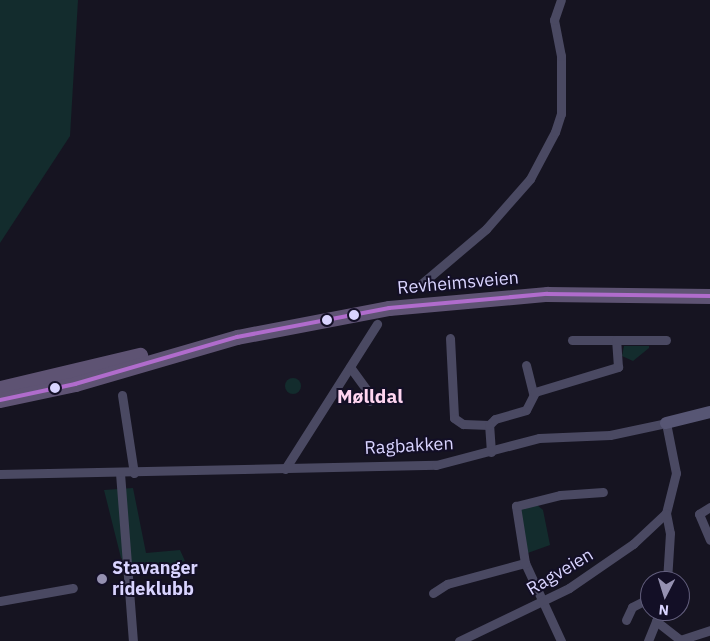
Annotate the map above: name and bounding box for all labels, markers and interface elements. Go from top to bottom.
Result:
street label: Revheimsveien [396,267,520,299]
unlabelled marker [349,310,359,320]
unlabelled marker [322,315,332,325]
unlabelled marker [50,383,60,393]
district label: Mølldal [337,386,403,408]
street label: Ragbakken [364,433,454,459]
street label: Ragveien [523,544,597,600]
place label: Stavanger rideklubb [112,558,198,600]
north arrow [640,571,690,621]
marker: Stavanger rideklubb [96,573,108,585]
text: N [658,601,670,619]

